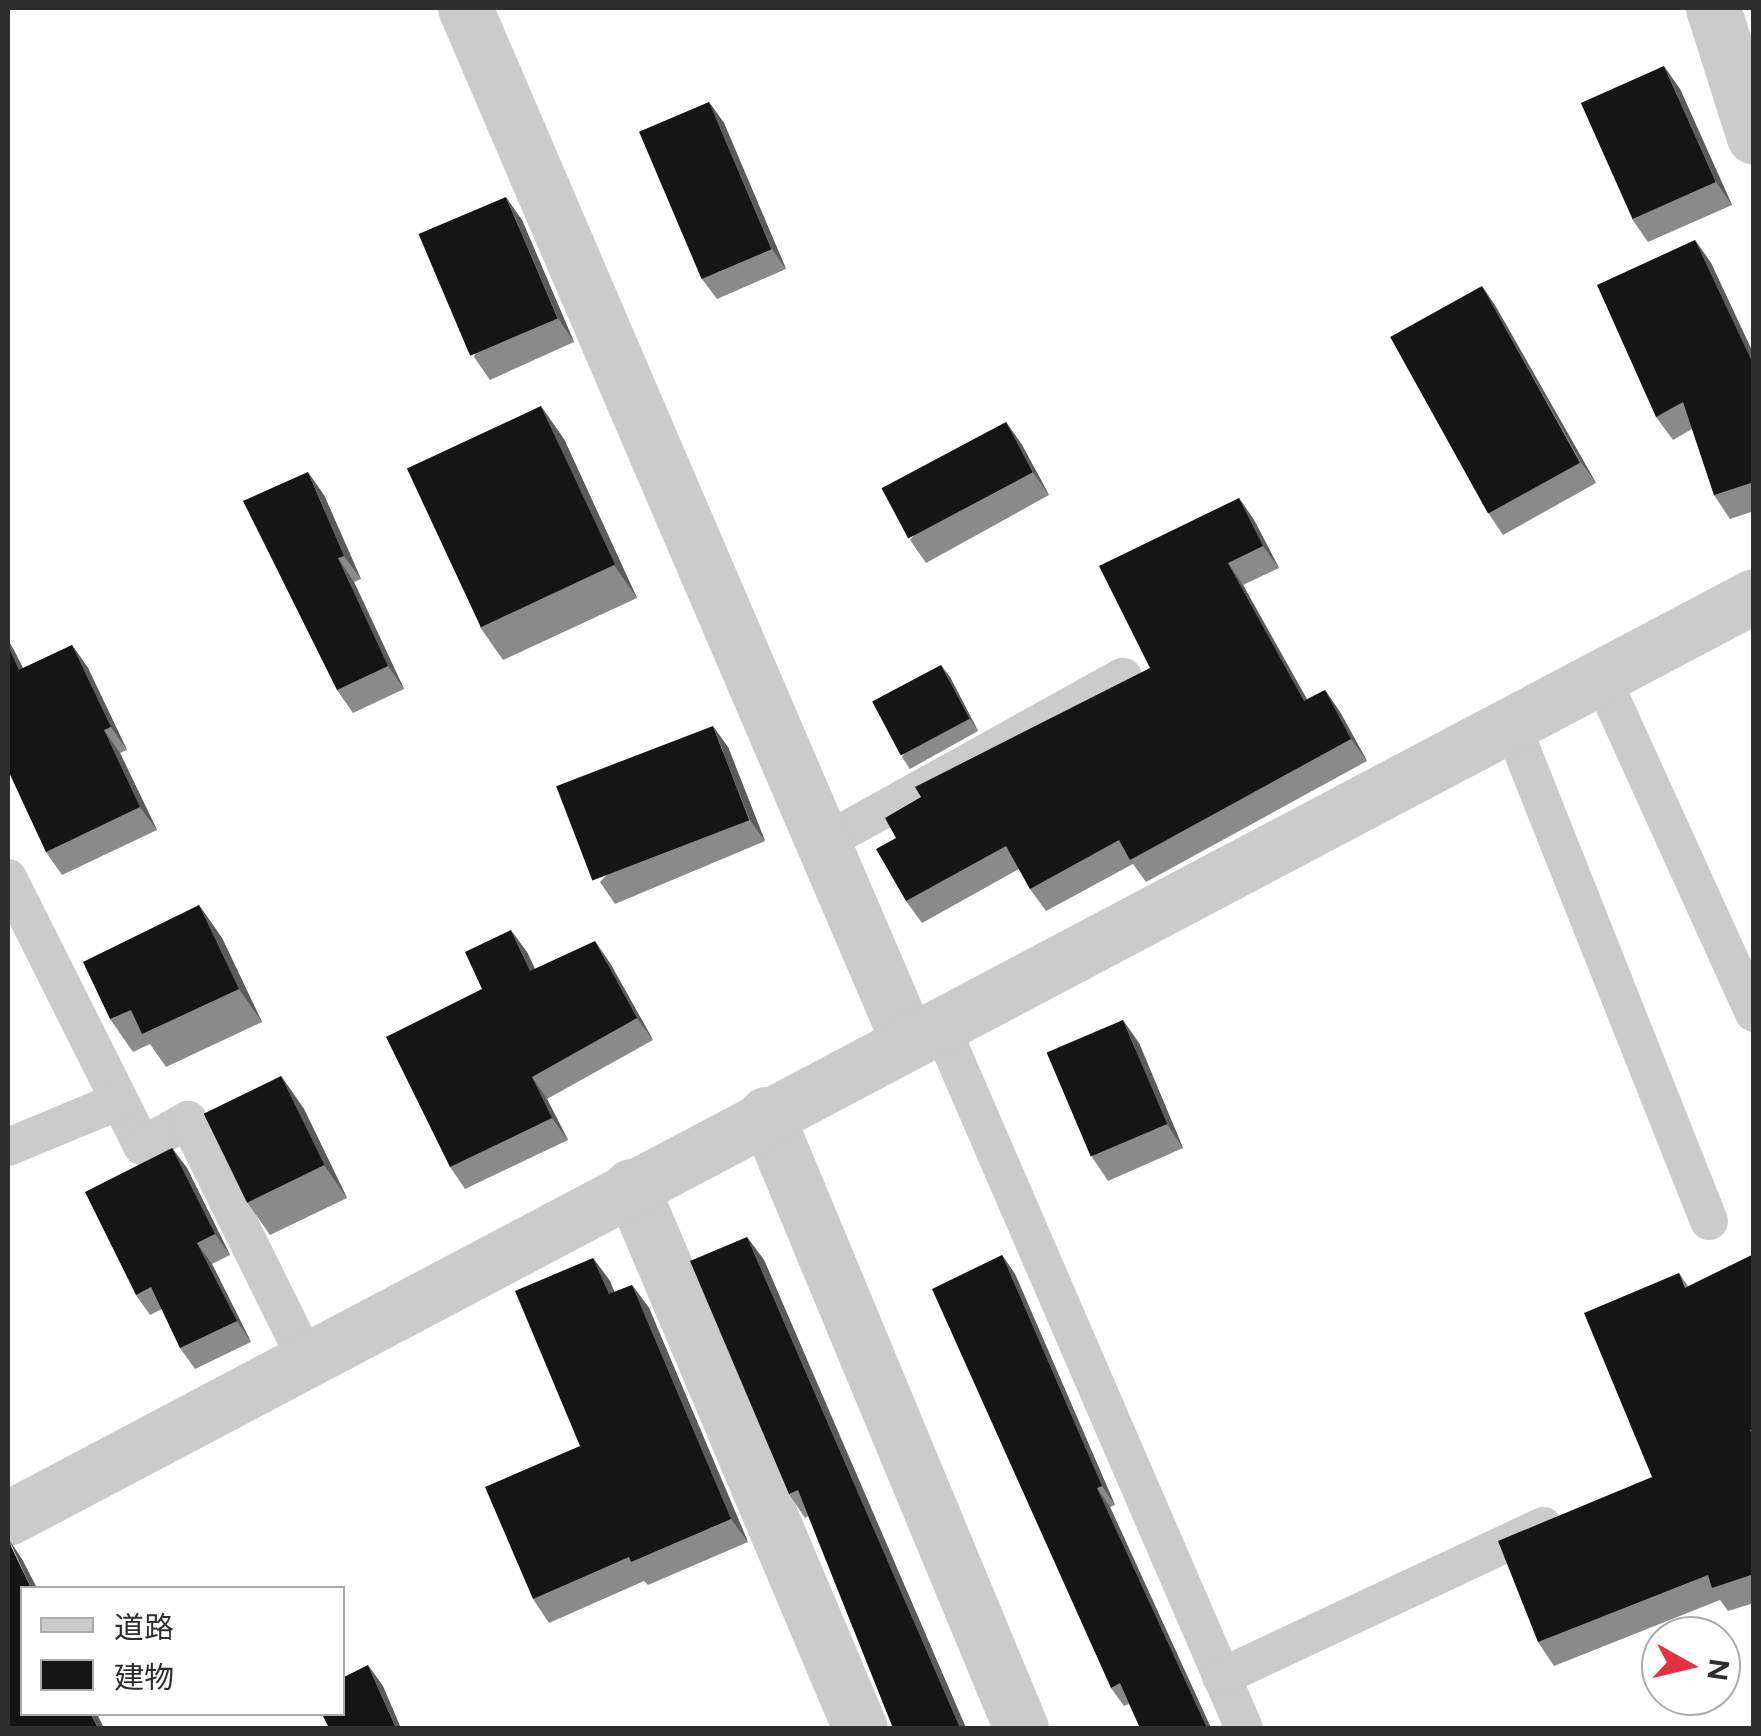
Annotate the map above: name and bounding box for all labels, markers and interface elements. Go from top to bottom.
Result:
legend [20,1586,345,1716]
text: 道路 [114,1609,174,1646]
north arrow [1641,1616,1741,1716]
text: N [1700,1657,1737,1683]
text: 建物 [114,1659,174,1696]

